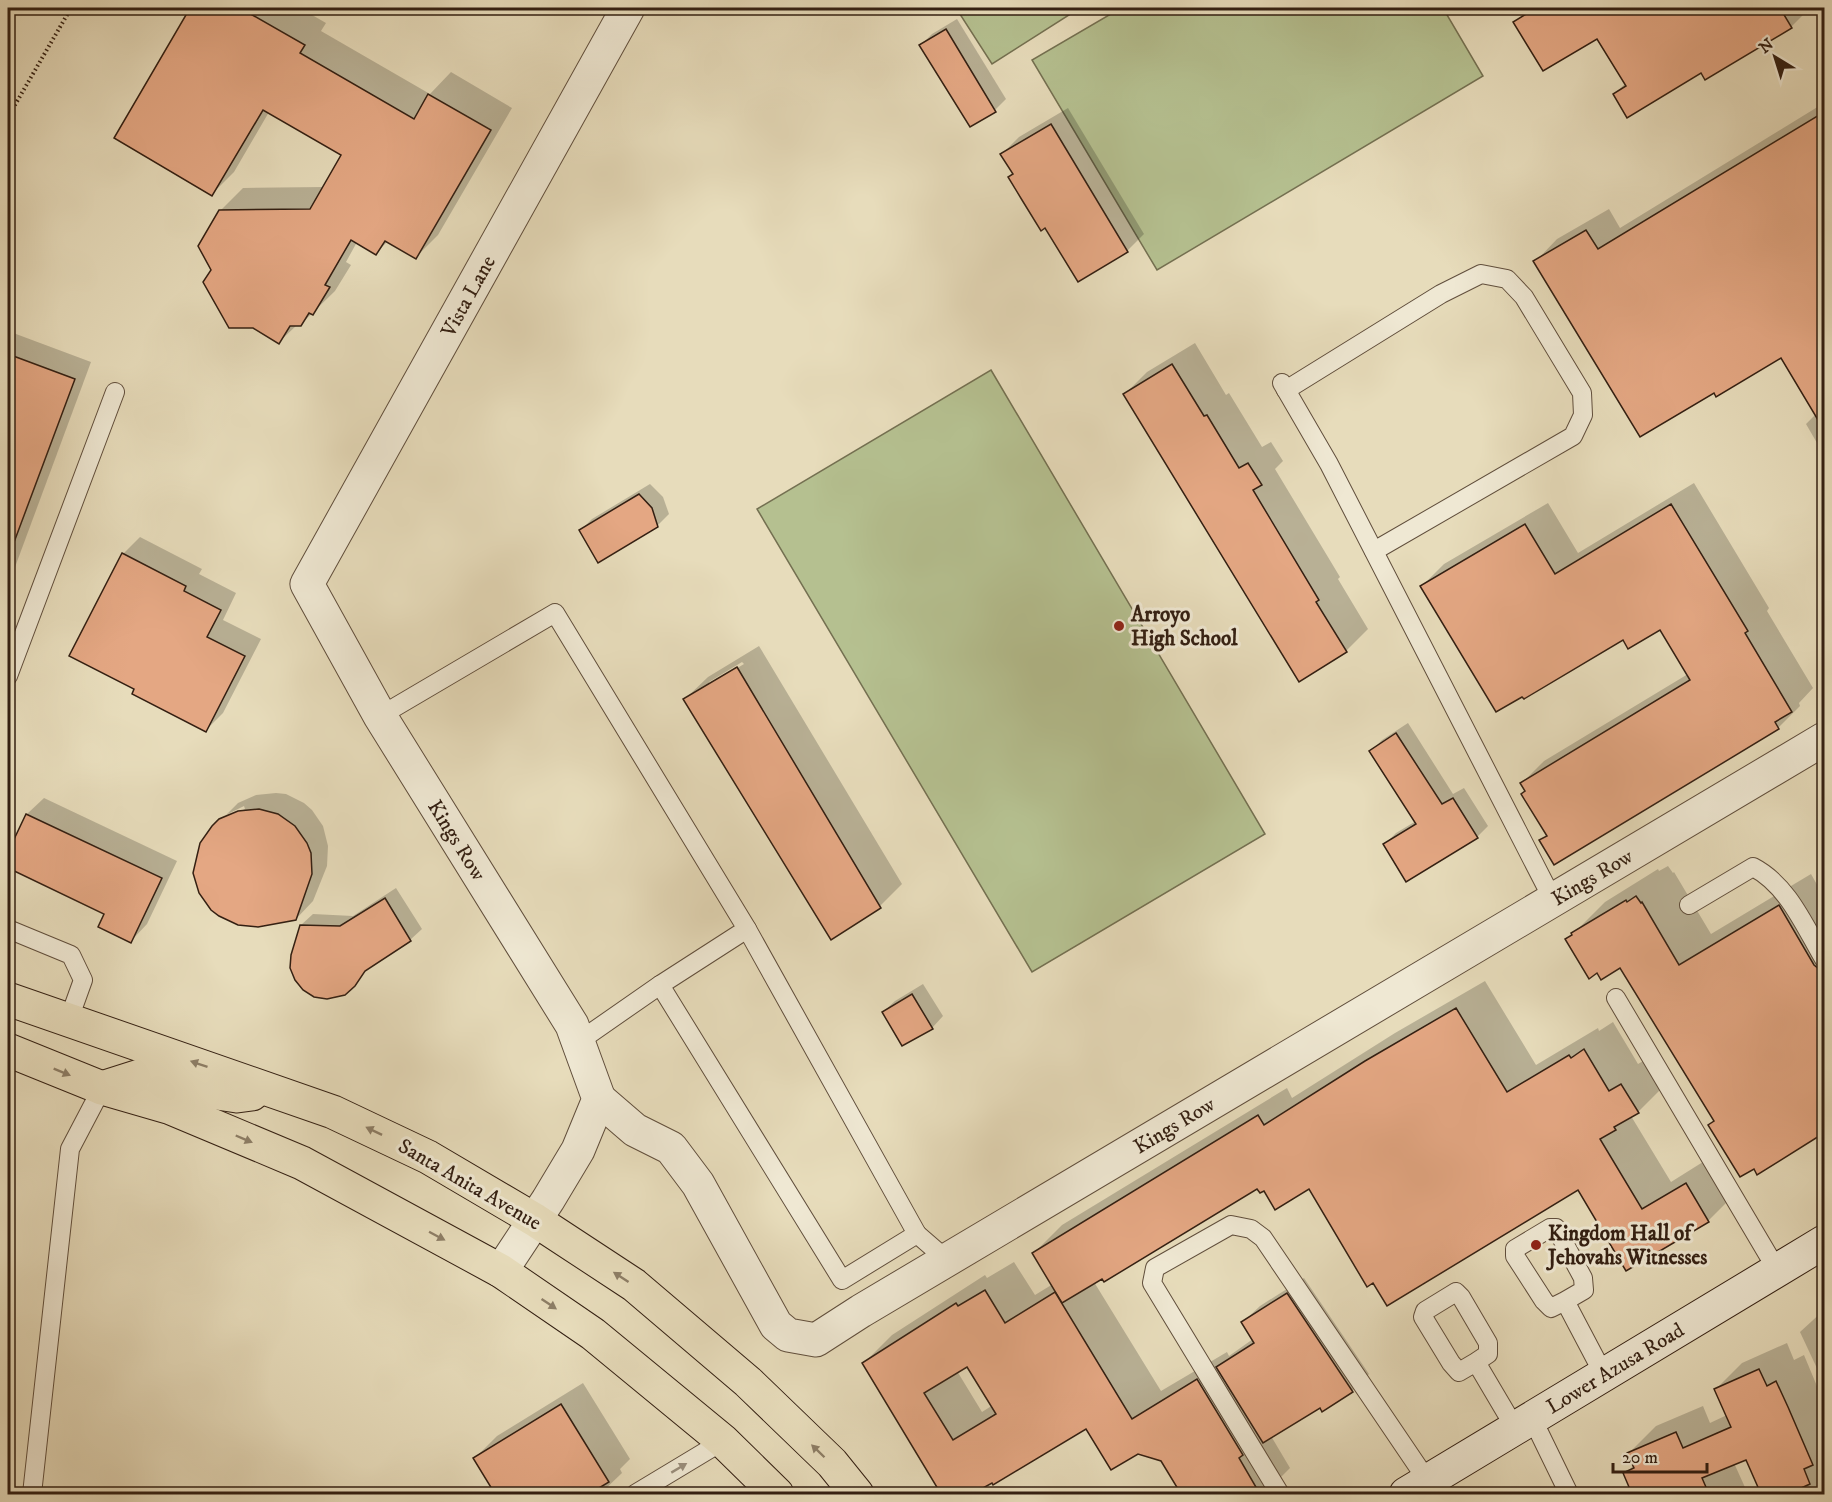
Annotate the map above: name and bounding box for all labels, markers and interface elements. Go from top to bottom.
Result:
north arrow [1745,27,1805,87]
text: N [1755,34,1778,58]
street label: Vista Lane [435,251,502,343]
place label: Arroyo High School [1130,602,1238,652]
marker: Arroyo High School [1112,619,1126,633]
street label: Kings Row [421,795,491,886]
street label: Kings Row [1547,843,1638,912]
one-way arrow [190,1059,208,1069]
one-way arrow [53,1067,71,1077]
street label: Kings Row [1129,1091,1220,1160]
one-way arrow [365,1126,382,1136]
street label: Santa Anita Avenue [393,1133,546,1237]
one-way arrow [236,1134,254,1144]
place label: Kingdom Hall of Jehovahs Witnesses [1546,1221,1707,1271]
one-way arrow [429,1231,446,1241]
marker: Kingdom Hall of Jehovahs Witnesses [1529,1238,1543,1252]
one-way arrow [614,1271,630,1283]
one-way arrow [541,1298,557,1310]
street label: Lower Azusa Road [1542,1317,1690,1420]
scale bar [1613,1436,1708,1474]
one-way arrow [812,1444,826,1458]
text: 20 m [1622,1447,1658,1469]
one-way arrow [671,1462,687,1473]

